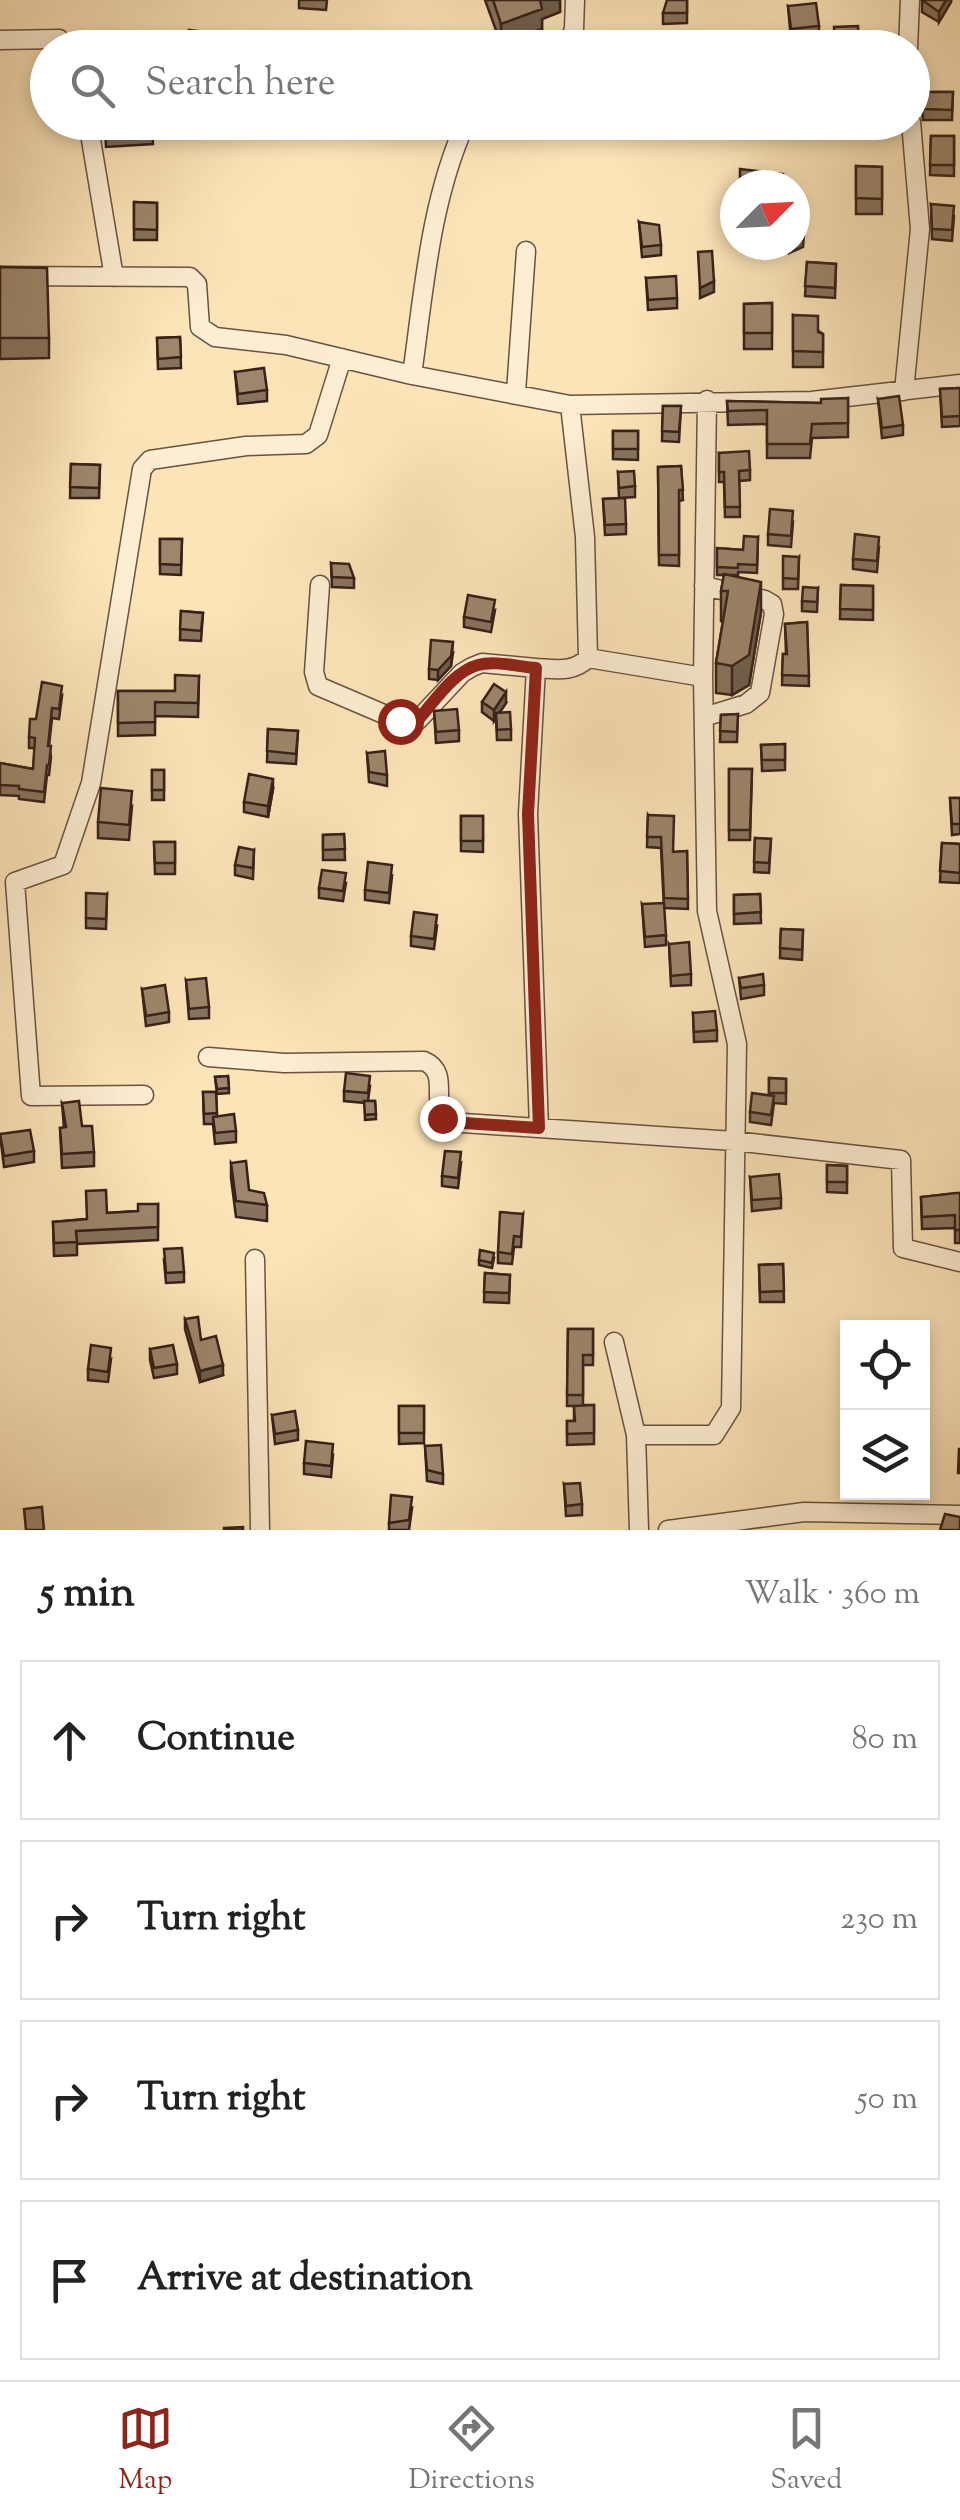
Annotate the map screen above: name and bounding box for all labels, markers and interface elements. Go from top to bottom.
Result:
search box [30,30,930,140]
icon: search [65,58,120,113]
text: Search here [145,58,336,112]
north arrow [720,170,810,260]
route start [378,699,424,745]
route end [420,1096,466,1142]
map controls [840,1320,930,1500]
button: locate [840,1320,930,1410]
button: layers [840,1410,930,1500]
text: 5 min [40,1565,135,1625]
text: Walk · 360 m [744,1572,920,1618]
icon: ahead [42,1713,97,1768]
text: Continue [137,1713,295,1767]
text: 80 m [852,1717,918,1763]
icon: right [42,1893,97,1948]
text: Turn right [137,1893,305,1947]
text: 230 m [840,1897,918,1943]
icon: right [42,2073,97,2128]
text: Turn right [137,2073,305,2127]
text: 50 m [857,2077,918,2123]
icon: arrive [42,2253,97,2308]
text: Arrive at destination [137,2253,473,2307]
tab: Map [118,2401,173,2501]
tab: Directions [408,2401,535,2501]
tab: Saved [770,2401,842,2501]

